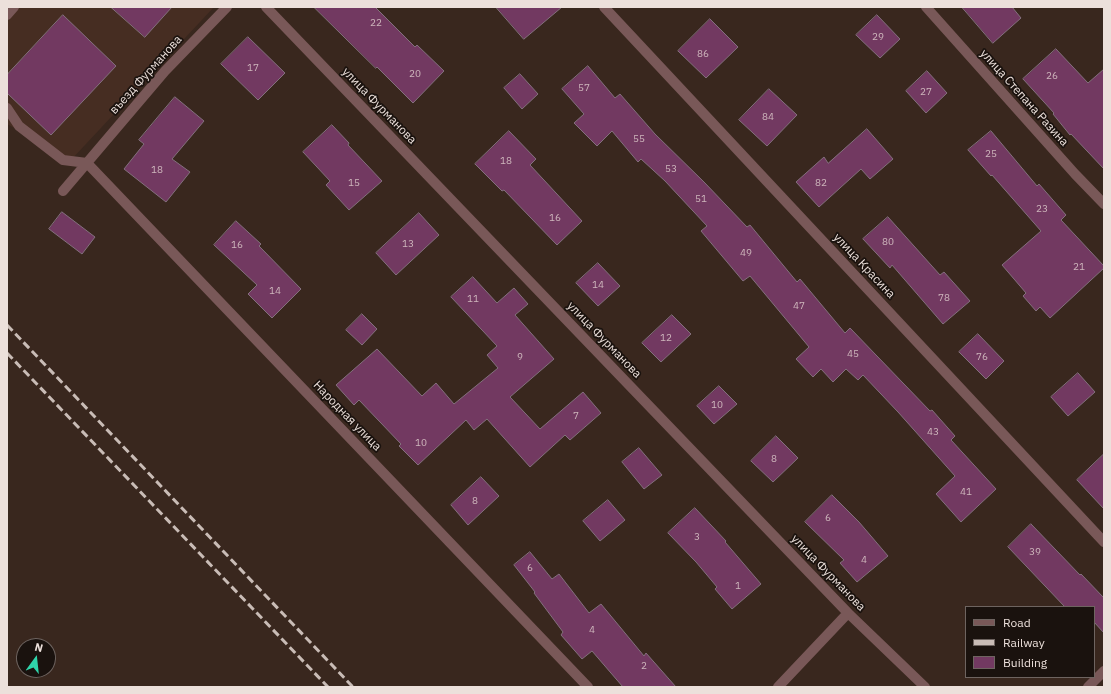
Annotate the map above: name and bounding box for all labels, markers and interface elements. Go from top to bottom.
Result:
house number: 22 [370,17,382,29]
house number: 29 [872,31,884,43]
street label: въезд Фурманова [107,33,185,117]
street label: улица Степана Разина [977,47,1071,149]
house number: 86 [697,48,709,60]
house number: 17 [247,62,259,74]
street label: улица Фурманова [339,65,419,147]
house number: 20 [409,68,421,80]
house number: 26 [1046,70,1058,82]
house number: 57 [578,82,590,94]
house number: 27 [920,86,932,98]
house number: 84 [762,111,774,123]
house number: 55 [633,133,645,145]
house number: 25 [985,148,997,160]
house number: 18 [500,155,512,167]
house number: 53 [665,163,677,175]
house number: 18 [151,164,163,176]
house number: 15 [348,177,360,189]
house number: 82 [815,177,827,189]
house number: 51 [695,193,707,205]
house number: 23 [1036,203,1048,215]
house number: 16 [549,212,561,224]
street label: улица Красина [830,230,898,302]
house number: 80 [882,236,894,248]
house number: 13 [402,238,414,250]
house number: 16 [231,239,243,251]
house number: 49 [740,247,752,259]
house number: 21 [1073,261,1085,273]
house number: 14 [592,279,604,291]
house number: 14 [269,285,281,297]
house number: 78 [938,292,950,304]
house number: 11 [467,293,479,305]
street label: улица Фурманова [564,299,644,381]
house number: 47 [793,300,805,312]
house number: 12 [660,332,672,344]
house number: 45 [847,348,859,360]
house number: 9 [517,351,523,363]
house number: 76 [976,351,988,363]
street label: Народная улица [310,378,384,454]
house number: 10 [711,399,723,411]
house number: 7 [573,410,579,422]
house number: 43 [927,426,939,438]
house number: 10 [415,437,427,449]
house number: 8 [771,453,777,465]
house number: 41 [960,486,972,498]
house number: 8 [472,495,478,507]
house number: 6 [825,512,831,524]
house number: 3 [694,531,700,543]
street label: улица Фурманова [788,532,868,614]
house number: 39 [1029,546,1041,558]
house number: 4 [861,554,867,566]
house number: 6 [527,562,533,574]
house number: 1 [735,580,741,592]
legend [965,606,1095,678]
text: Road [1003,615,1031,630]
house number: 4 [589,624,595,636]
text: Railway [1003,635,1045,650]
north arrow [16,638,56,678]
text: N [33,640,45,655]
text: Building [1003,655,1047,670]
house number: 2 [641,660,647,672]

